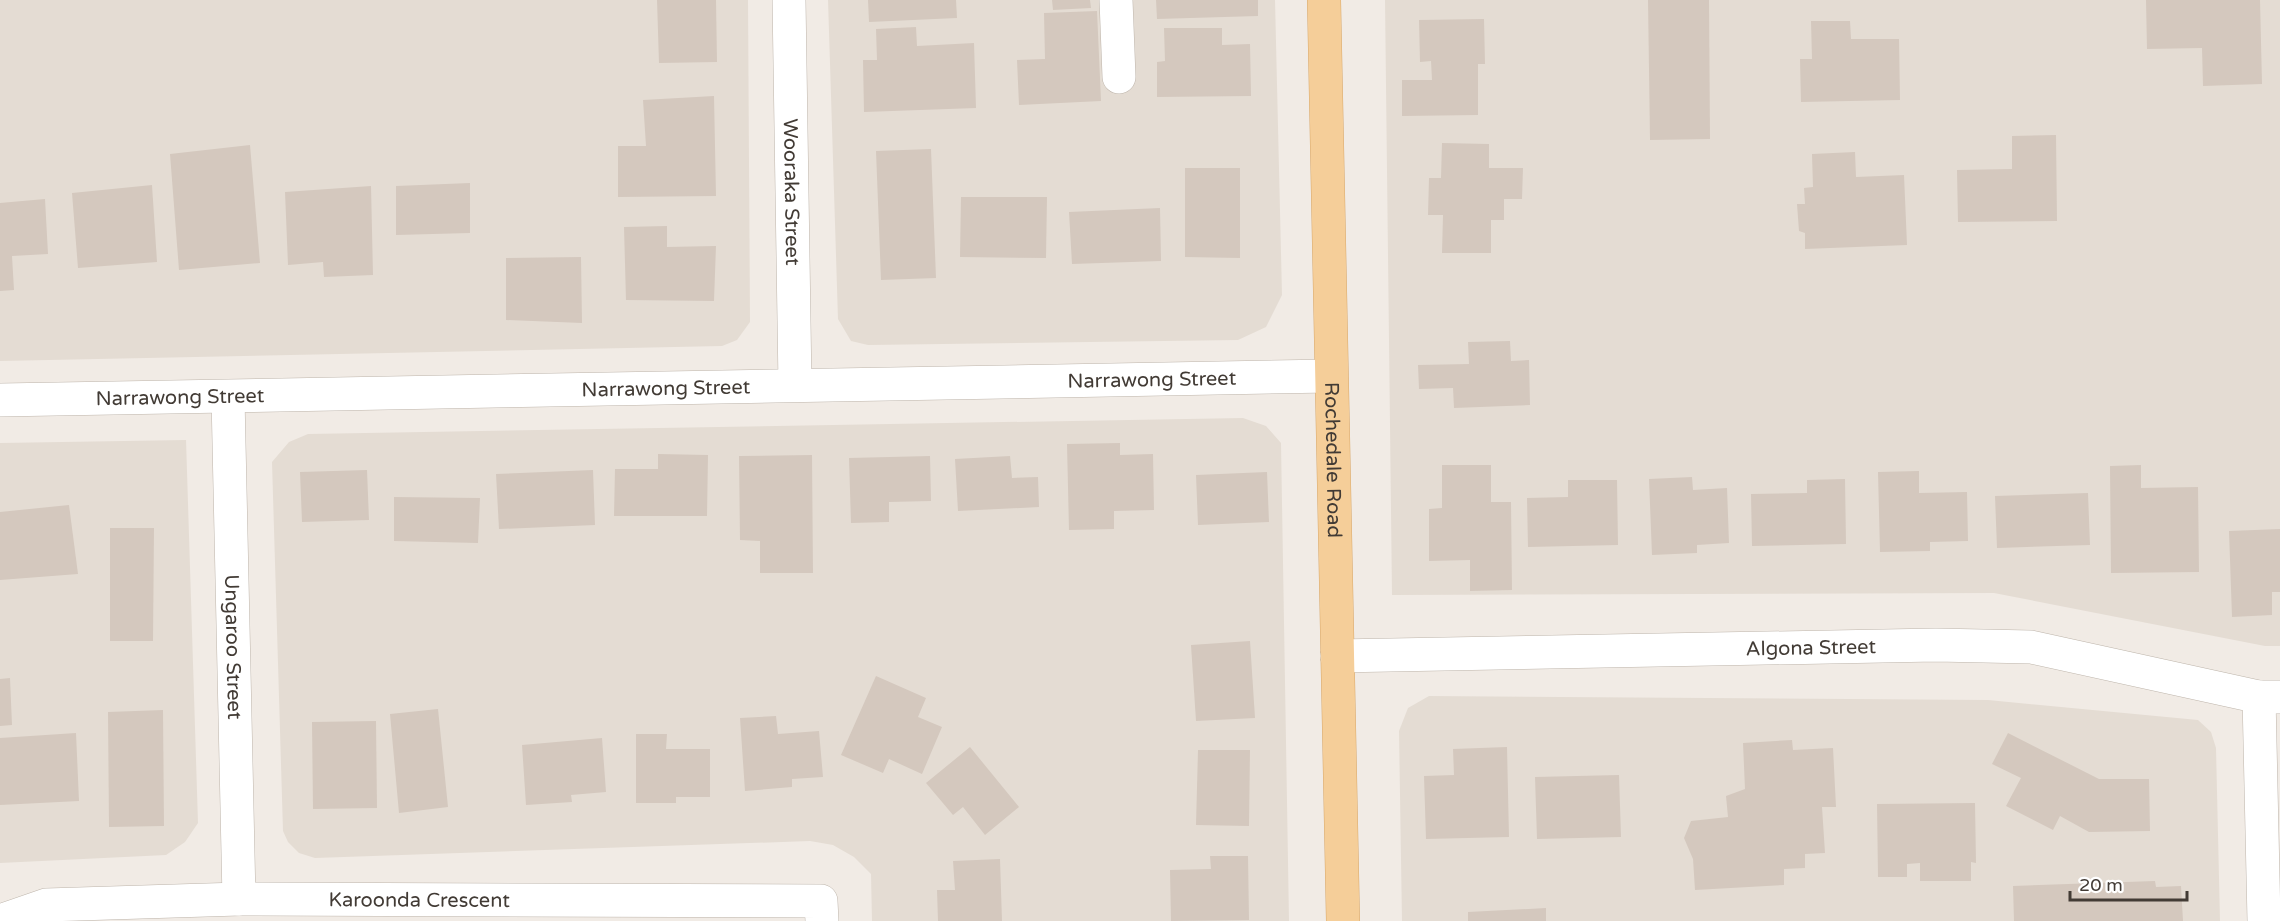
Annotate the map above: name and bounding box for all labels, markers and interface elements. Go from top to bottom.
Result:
street label: Wooraka Street [778,118,804,266]
street label: Narrawong Street [1067,367,1237,394]
street label: Narrawong Street [581,375,751,403]
street label: Rochedale Road [1319,382,1346,538]
street label: Narrawong Street [95,384,265,411]
street label: Ungaroo Street [219,574,246,720]
street label: Algona Street [1746,635,1877,661]
scale bar [2070,864,2187,902]
text: 20 m [2079,874,2123,896]
street label: Karoonda Crescent [329,888,510,913]

